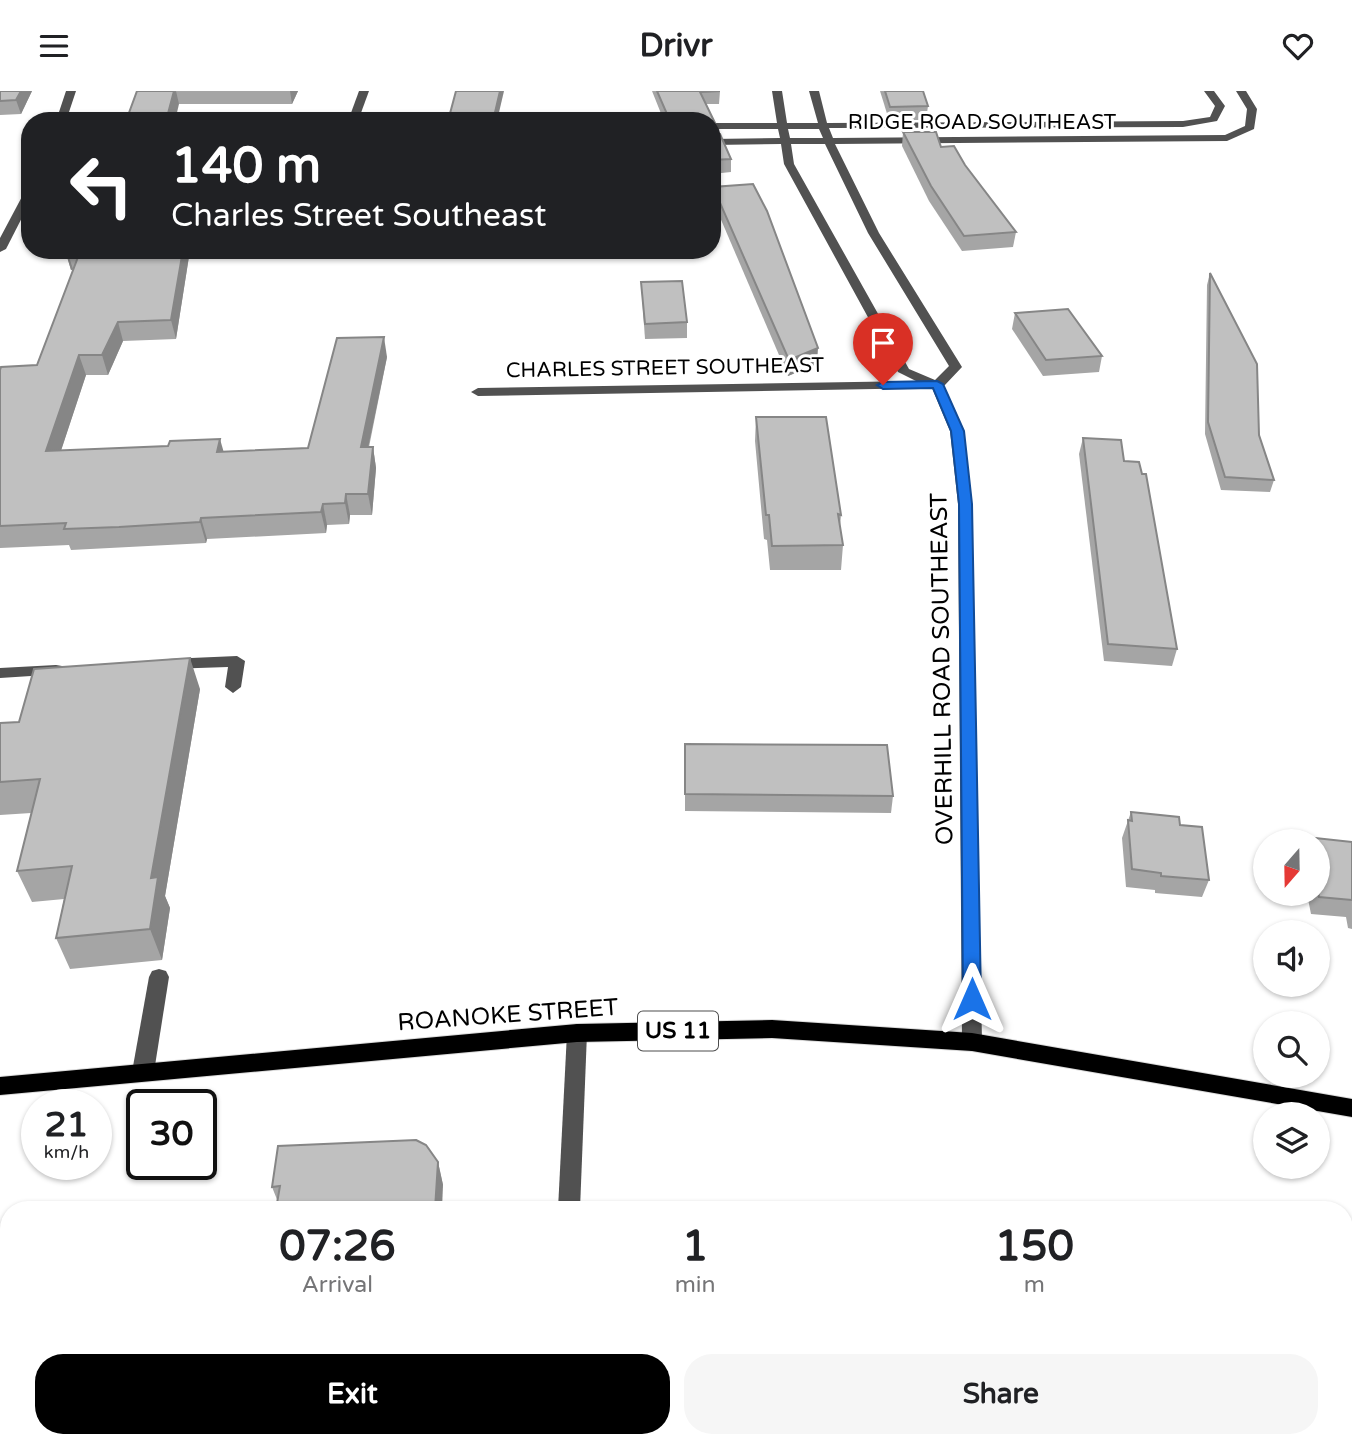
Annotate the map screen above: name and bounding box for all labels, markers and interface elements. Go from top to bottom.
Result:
icon: menu [35,27,73,65]
text: Drivr [639,27,713,65]
icon: heart [1279,27,1317,65]
street label: RIDGE ROAD SOUTHEAST [848,110,1117,135]
text: 140 m [171,137,321,196]
icon: left [56,140,147,231]
text: Charles Street Southeast [171,197,546,235]
pin [853,313,913,385]
icon: arrive [864,324,902,362]
street label: CHARLES STREET SOUTHEAST [506,353,825,383]
street label: OVERHILL ROAD SOUTHEAST [924,492,960,845]
north arrow [1253,829,1330,907]
map controls [1253,829,1330,1179]
button: sound [1253,920,1330,997]
position arrow [935,962,1009,1036]
street label: ROANOKE STREET [397,993,620,1037]
road number: US 11 [638,1011,718,1050]
button: search [1253,1011,1330,1088]
speed limit sign: 30 [126,1089,217,1180]
button: layers [1253,1102,1330,1179]
text: 21 [45,1104,88,1146]
text: km/h [44,1141,89,1163]
text: 07:26 [279,1221,396,1272]
text: 1 [682,1221,708,1272]
text: 150 [995,1221,1074,1272]
text: Arrival [302,1271,373,1299]
text: min [675,1271,716,1299]
text: m [1024,1271,1045,1299]
button: Exit [35,1354,670,1434]
button: Share [684,1354,1318,1434]

